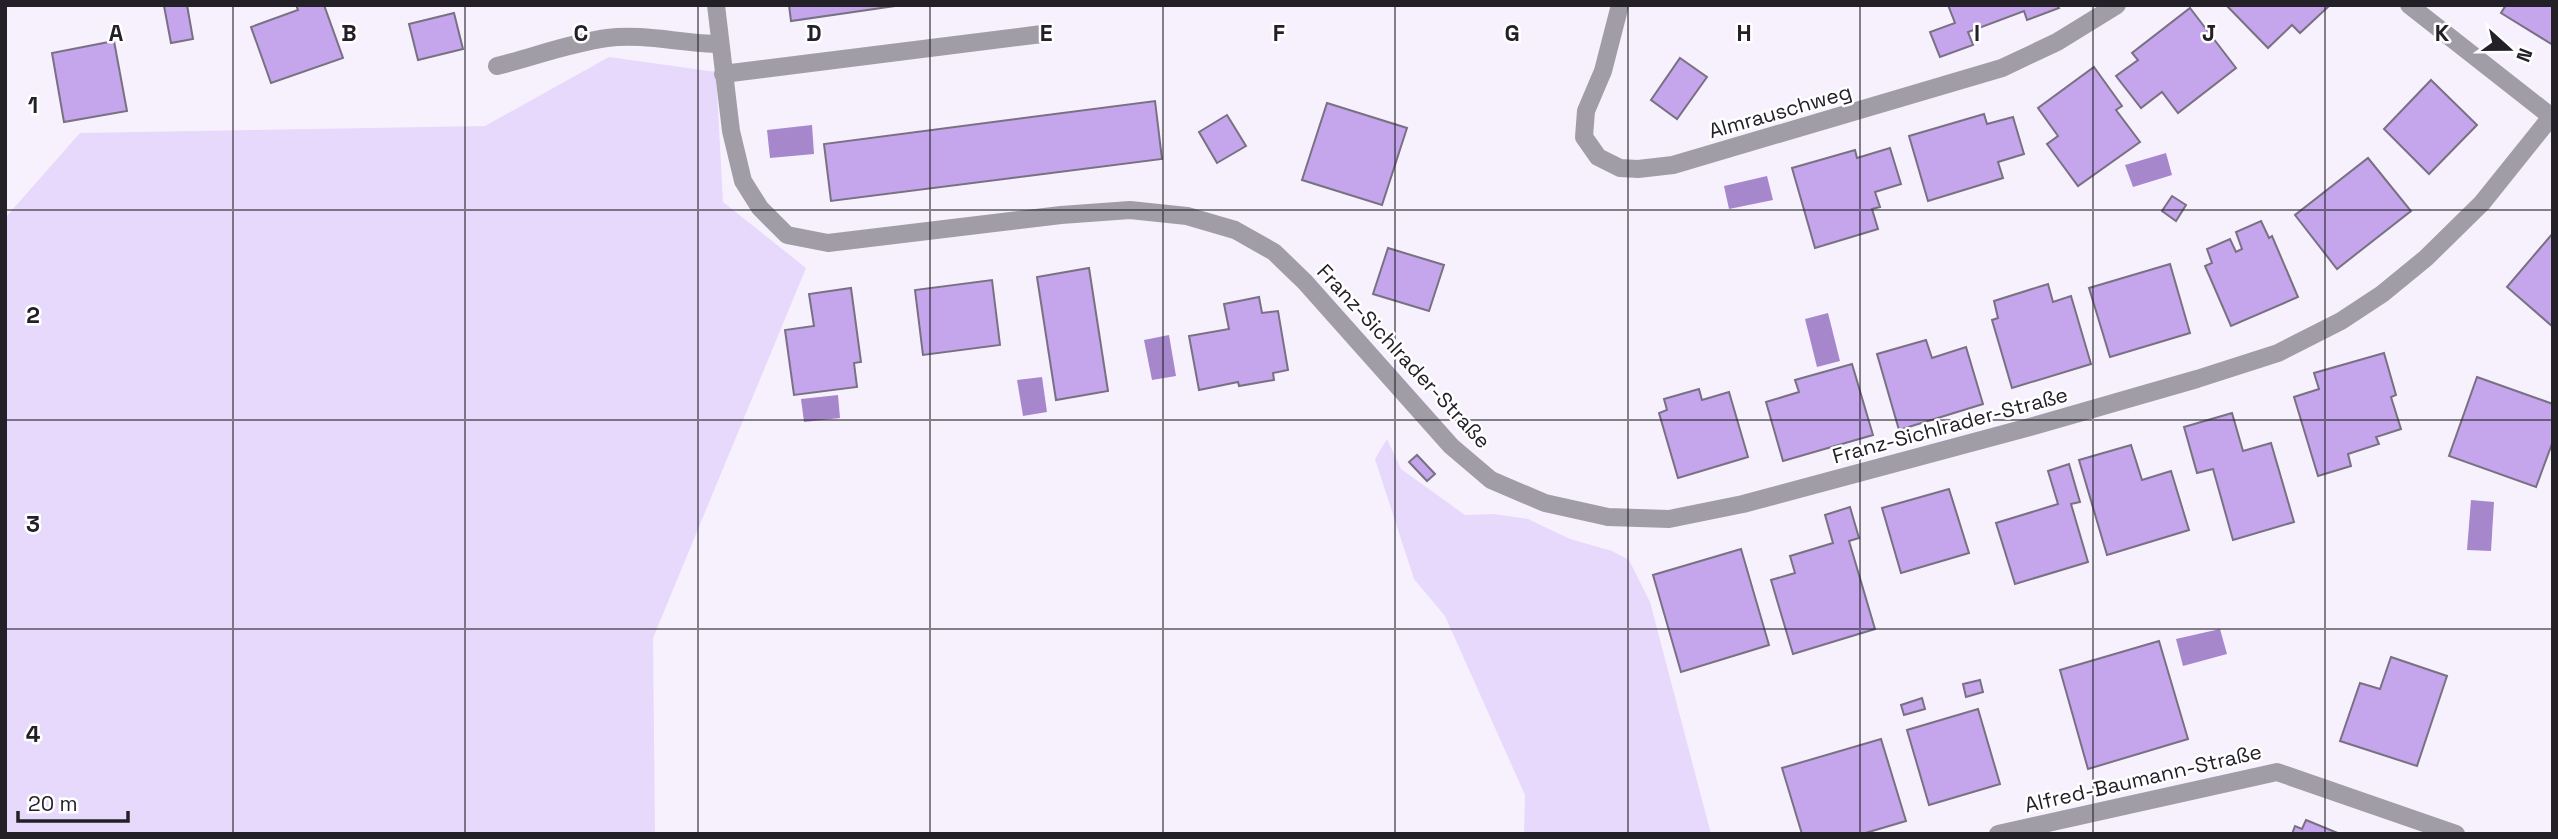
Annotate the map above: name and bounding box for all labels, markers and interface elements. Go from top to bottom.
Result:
north arrow [2474,14,2544,84]
text: A [109,18,124,48]
text: B [341,18,357,48]
text: C [574,18,588,48]
text: D [806,18,822,48]
text: E [1040,18,1052,48]
text: F [1273,18,1285,48]
text: G [1504,18,1520,48]
text: H [1736,18,1752,48]
text: I [1974,18,1980,48]
text: J [2202,18,2216,48]
text: K [2435,18,2450,48]
text: N [2510,44,2538,65]
street label: Almrauschweg [1705,78,1855,144]
text: 1 [28,90,38,120]
street label: Franz-Sichlrader-Straße [1311,258,1497,454]
text: 2 [26,300,40,330]
street label: Franz-Sichlrader-Straße [1829,381,2071,469]
text: 3 [26,509,40,539]
text: 4 [26,719,41,749]
street label: Alfred-Baumann-Straße [2022,738,2264,818]
scale bar [18,780,128,824]
text: 20 m [28,790,78,817]

